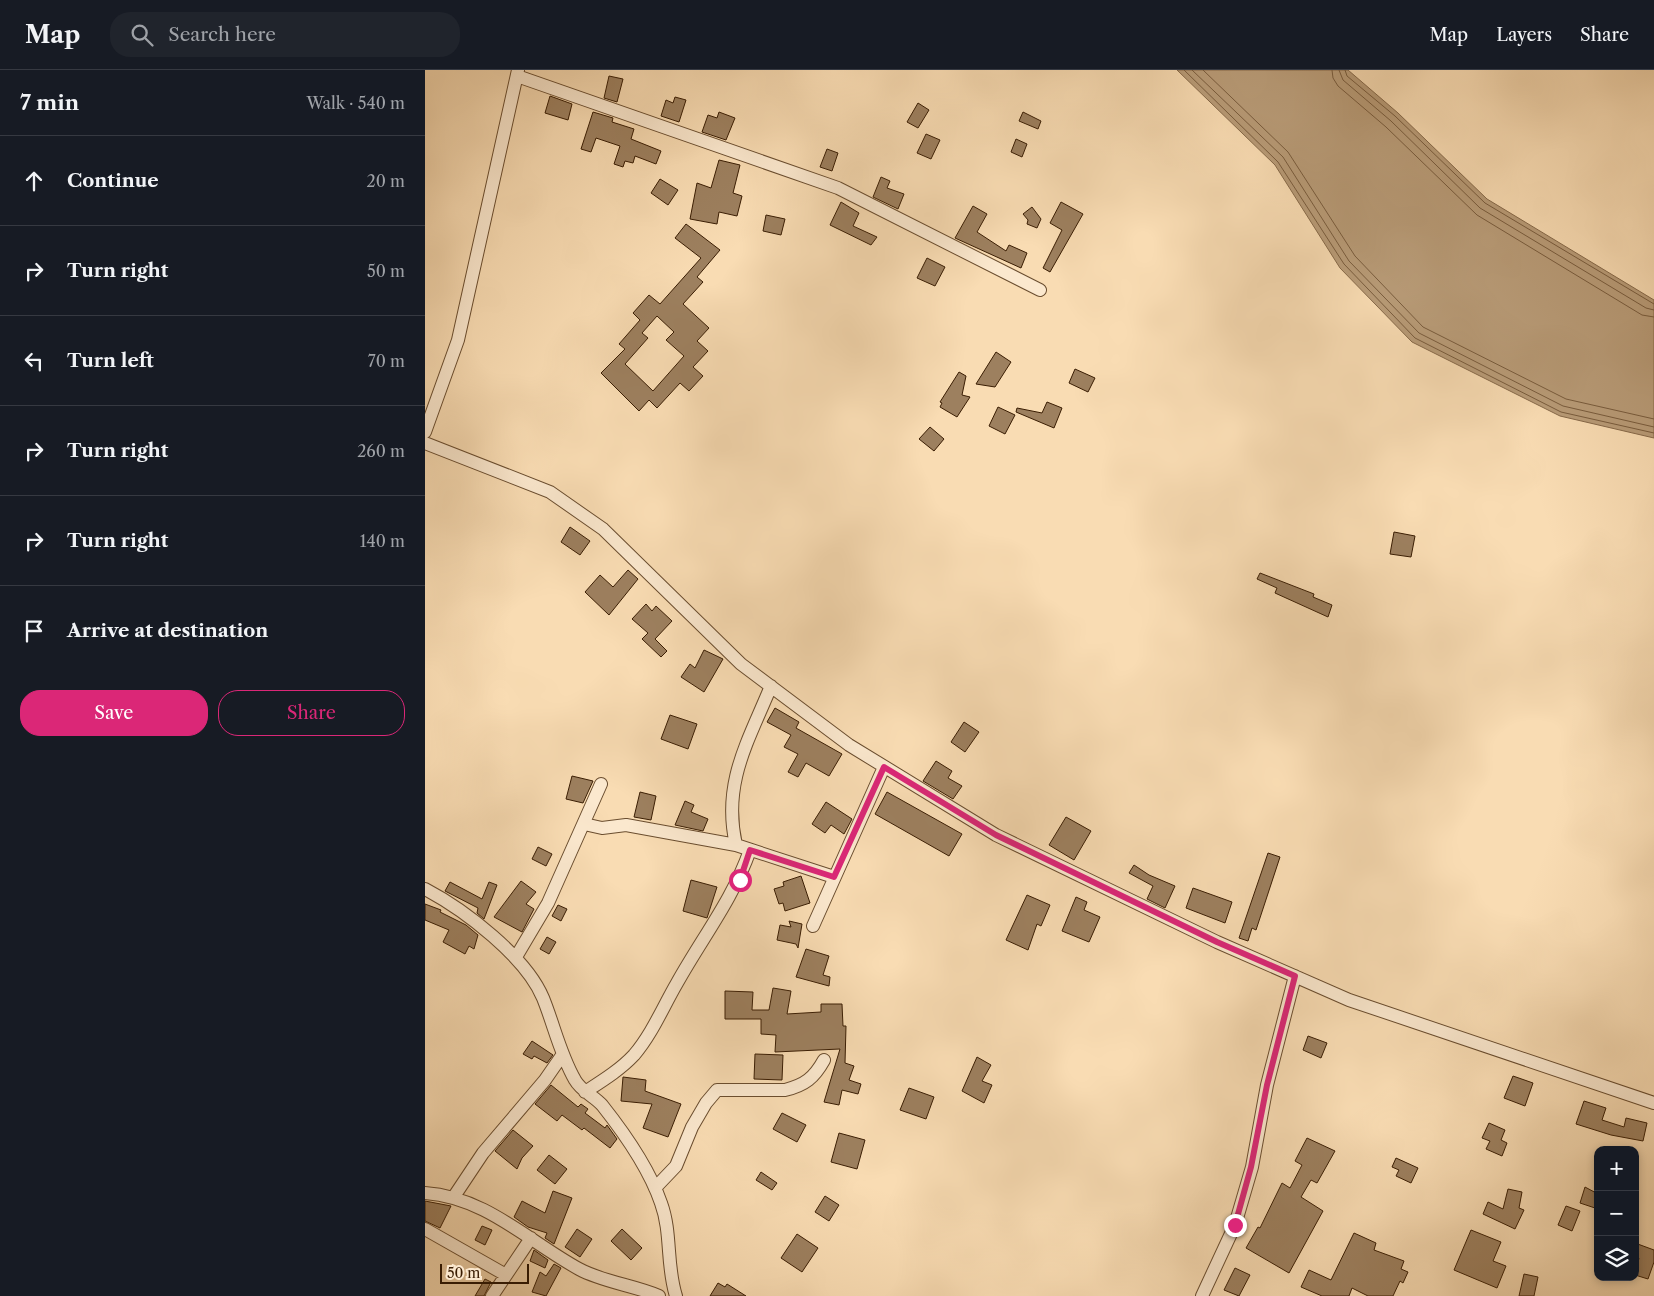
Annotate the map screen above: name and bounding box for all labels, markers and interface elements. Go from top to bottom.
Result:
search box [110,12,460,57]
text: Map [25,20,80,49]
icon: search [128,21,156,49]
text: Search here [168,23,276,46]
text: Map [1430,24,1468,46]
text: Layers [1496,24,1552,46]
text: Share [1580,24,1629,46]
text: 7 min [20,90,79,115]
text: Walk · 540 m [307,93,405,113]
icon: ahead [20,167,48,195]
text: Continue [67,169,159,192]
text: 20 m [366,171,405,191]
icon: right [20,257,48,285]
text: Turn right [67,259,168,282]
text: 50 m [367,261,405,281]
icon: left [20,347,48,375]
text: Turn left [67,349,154,372]
text: 70 m [368,351,405,371]
icon: right [20,437,48,465]
text: Turn right [67,439,168,462]
text: 260 m [357,441,405,461]
icon: right [20,527,48,555]
text: Turn right [67,529,168,552]
text: 140 m [360,531,405,551]
icon: arrive [20,617,48,645]
text: Arrive at destination [67,619,268,642]
button: Save [20,690,208,736]
button: Share [218,690,405,736]
route start [729,869,752,892]
map controls [1594,1146,1639,1281]
button: + [1594,1146,1639,1191]
button: − [1594,1191,1639,1236]
route end [1224,1214,1247,1237]
button: layers [1594,1236,1639,1281]
scale bar [440,1261,529,1284]
text: 50 m [447,1264,480,1282]

